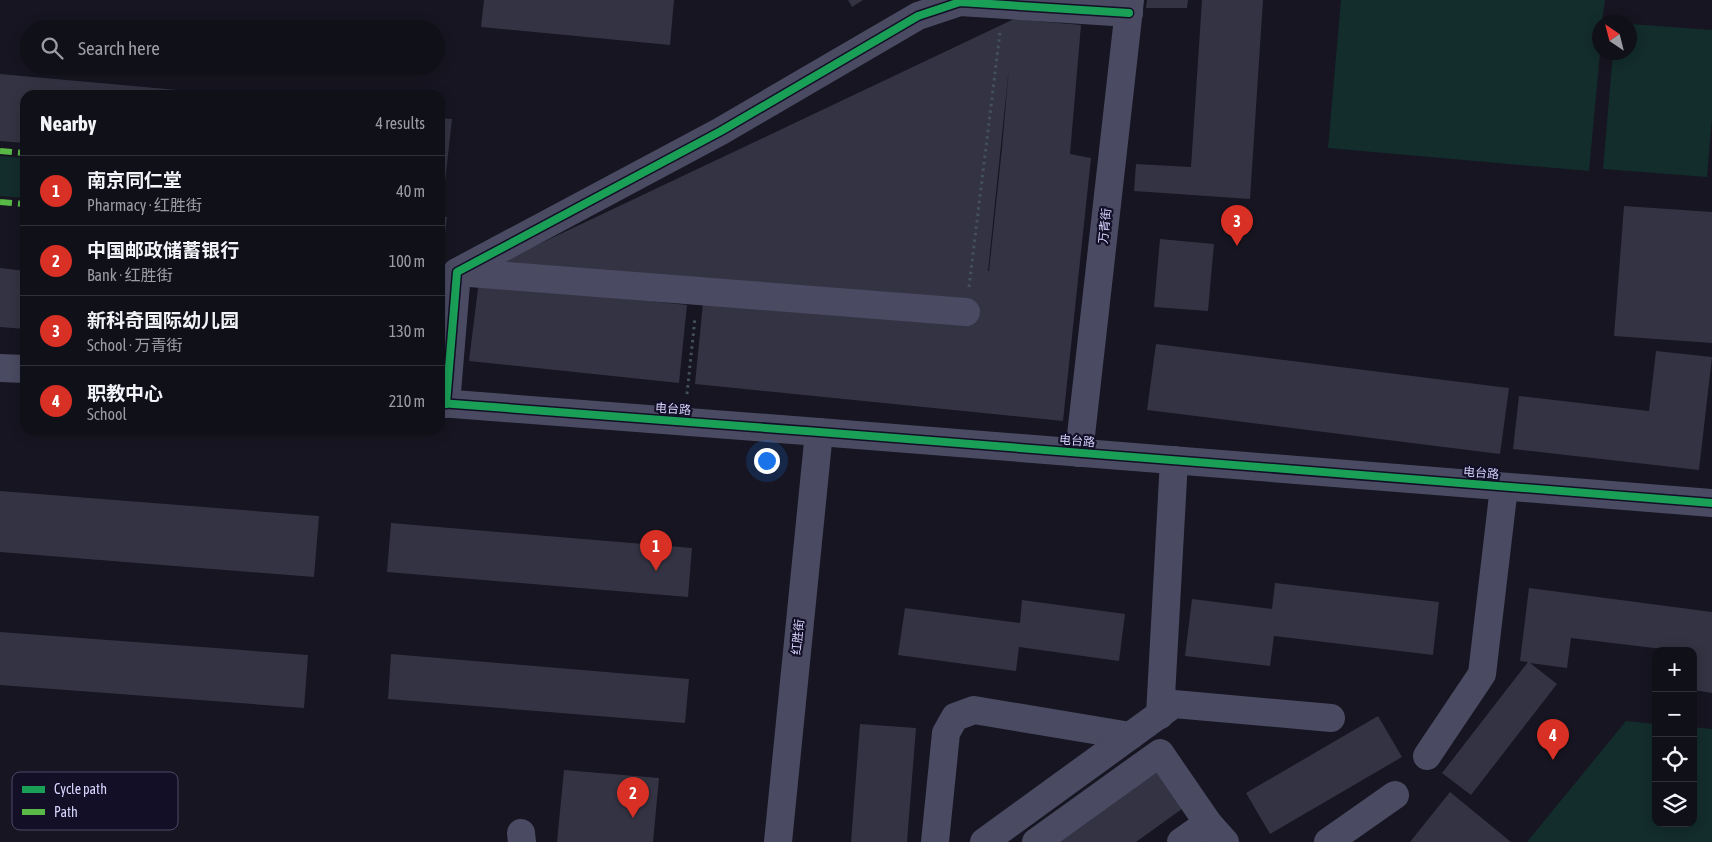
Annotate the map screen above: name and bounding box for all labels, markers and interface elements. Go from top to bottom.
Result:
north arrow [1592,15,1637,60]
search box [20,20,445,75]
icon: search [38,34,66,62]
text: Search here [78,37,160,59]
text: Nearby [40,111,96,135]
text: 4 results [375,114,425,132]
text: 南京同仁堂 [87,169,182,191]
text: 1 [52,182,60,200]
text: 40 m [396,182,425,200]
text: Pharmacy · 红胜街 [87,196,202,214]
pin: 3 [1221,205,1253,246]
street label: 万青街 [1096,207,1114,245]
text: 中国邮政储蓄银行 [87,239,239,261]
text: 2 [52,252,60,270]
text: 100 m [389,252,425,270]
text: Bank · 红胜街 [87,266,173,284]
text: 新科奇国际幼儿园 [87,309,239,331]
text: 3 [52,322,60,340]
text: 130 m [389,322,425,340]
text: School · 万青街 [87,336,183,354]
text: 职教中心 [87,382,163,404]
text: 4 [52,392,60,410]
text: 210 m [389,392,425,410]
street label: 电台路 [655,401,691,417]
text: School [87,405,127,423]
street label: 电台路 [1058,432,1096,450]
your location [754,448,780,474]
street label: 电台路 [1462,464,1500,482]
pin: 1 [640,530,672,571]
street label: 红胜街 [789,618,807,656]
map controls [1652,647,1697,827]
button: + [1652,647,1697,692]
button: − [1652,692,1697,737]
pin: 4 [1537,719,1569,760]
button: locate [1652,737,1697,782]
legend [12,772,178,830]
pin: 2 [617,777,649,818]
text: Cycle path [54,781,107,797]
button: layers [1652,782,1697,827]
text: Path [54,804,78,820]

